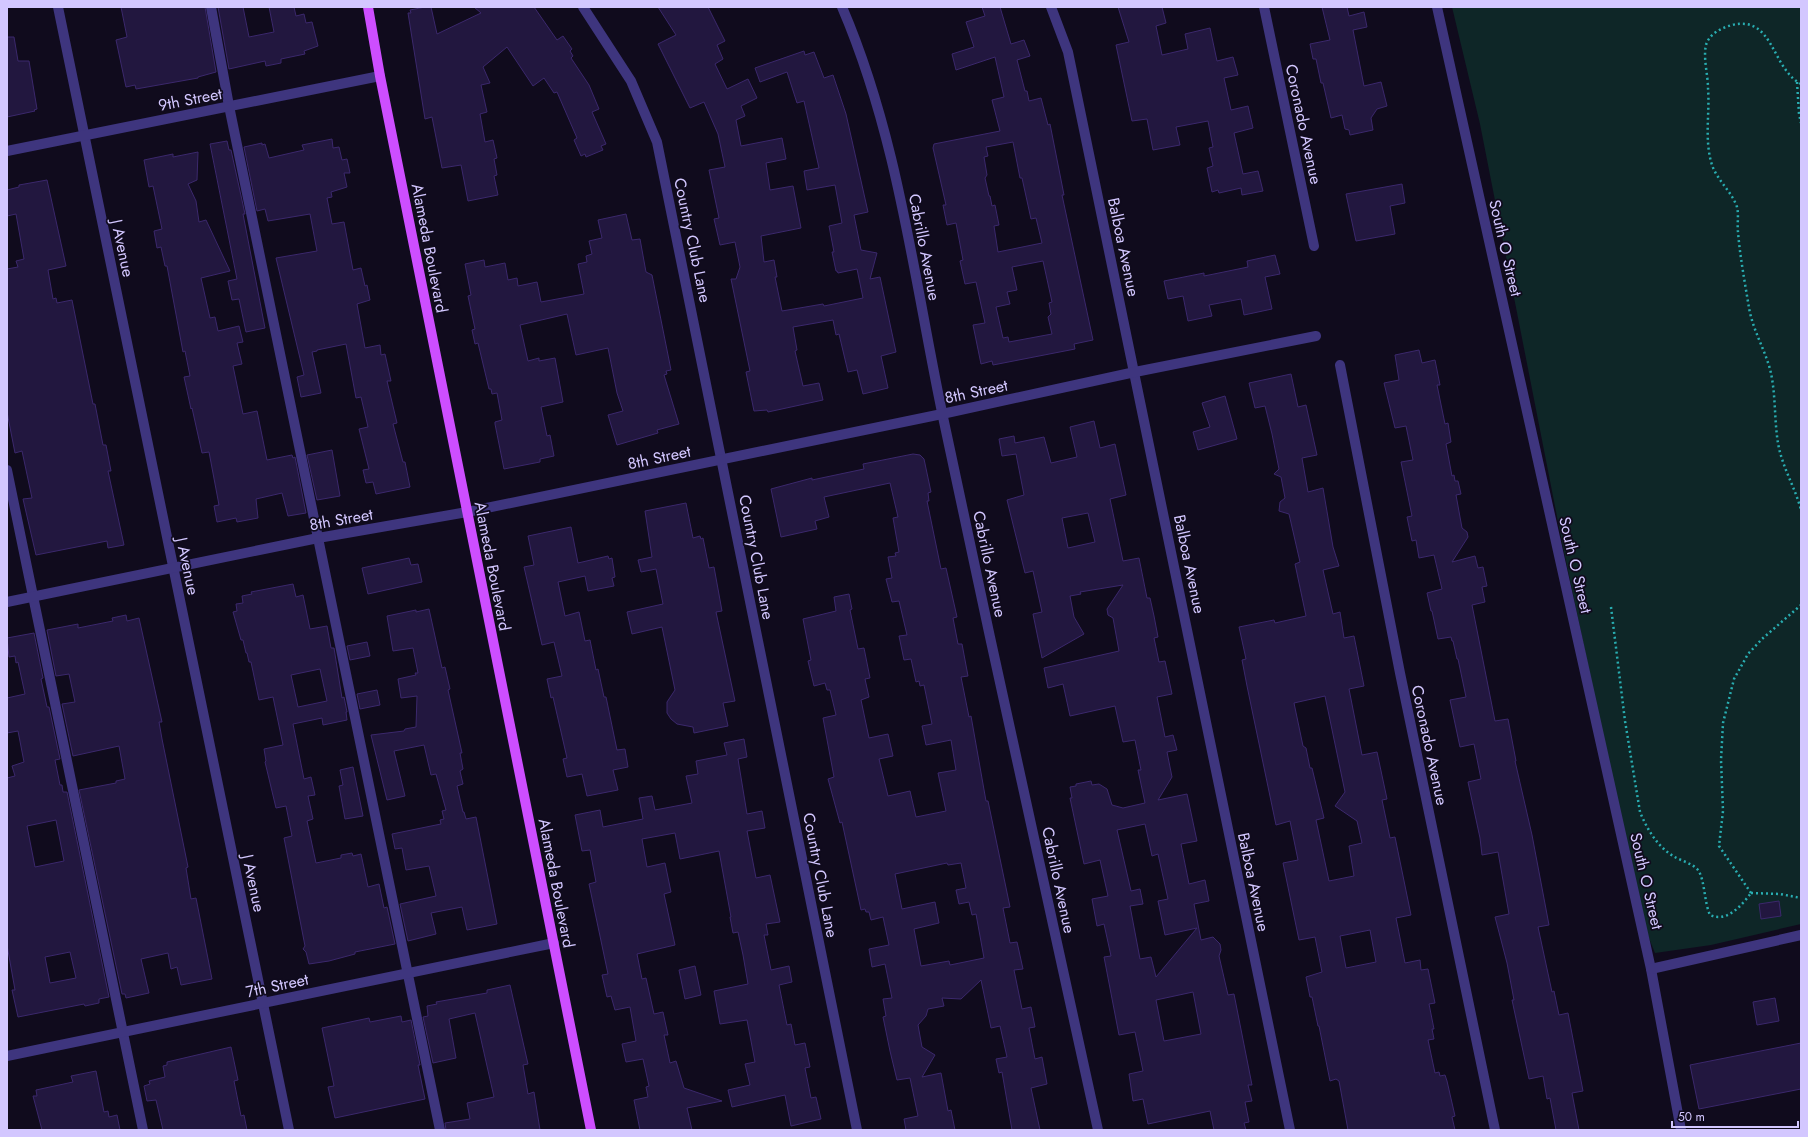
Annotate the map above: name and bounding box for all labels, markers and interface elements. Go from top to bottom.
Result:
street label: Coronado Avenue [1280,62,1327,186]
street label: 9th Street [156,82,224,117]
street label: Country Club Lane [668,176,717,304]
street label: Alameda Boulevard [406,181,453,315]
street label: Cabrillo Avenue [903,192,946,302]
street label: Balboa Avenue [1102,196,1145,299]
street label: South O Street [1483,198,1528,299]
street label: J Avenue [105,215,140,279]
street label: 8th Street [942,374,1010,409]
street label: 8th Street [625,440,693,475]
street label: Country Club Lane [733,493,780,621]
street label: Alameda Boulevard [469,499,516,633]
street label: 8th Street [308,503,375,536]
street label: Cabrillo Avenue [967,509,1012,619]
street label: Balboa Avenue [1168,513,1211,616]
street label: South O Street [1553,515,1598,616]
street label: J Avenue [170,533,205,597]
street label: Coronado Avenue [1406,683,1453,807]
street label: Country Club Lane [797,811,844,939]
street label: Alameda Boulevard [533,816,580,950]
street label: Cabrillo Avenue [1036,825,1081,935]
street label: Balboa Avenue [1232,831,1275,934]
street label: South O Street [1624,831,1669,932]
street label: J Avenue [236,850,271,914]
street label: 7th Street [244,968,311,1003]
scale bar [1672,1103,1798,1129]
text: 50 m [1678,1108,1705,1126]

